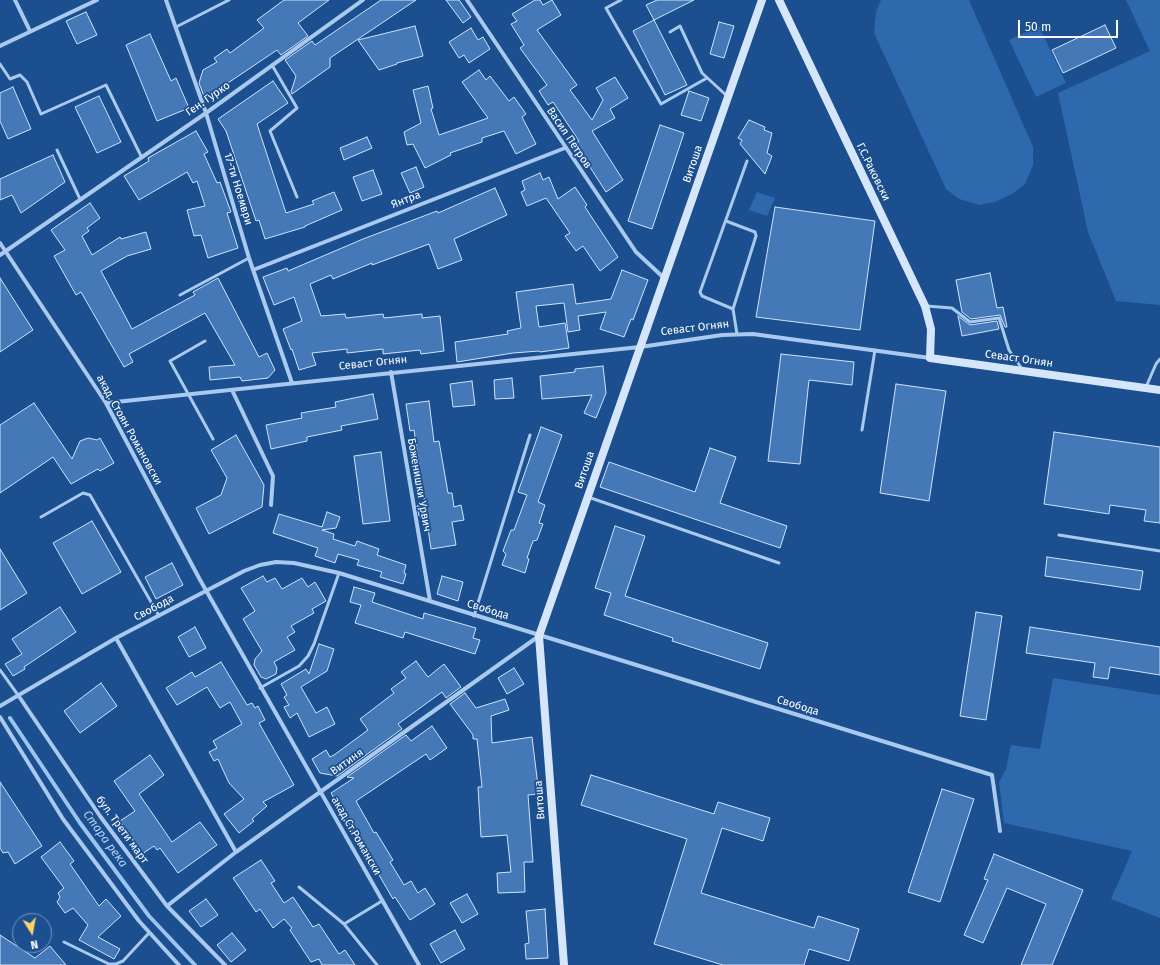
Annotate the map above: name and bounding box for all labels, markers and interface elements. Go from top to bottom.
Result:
scale bar [1020,12,1120,38]
text: 50 m [1025,20,1051,34]
street label: Ген. Гурко [183,79,233,119]
street label: Васил Петров [544,105,594,171]
street label: Г.С.Раковски [853,141,893,203]
street label: Витоша [680,143,706,185]
street label: 17-ти Ноември [221,151,255,227]
street label: Янтра [389,188,423,212]
street label: Севаст Огнян [660,317,730,339]
street label: Севаст Огнян [984,348,1054,370]
street label: Севаст Огнян [338,353,408,373]
street label: акад. Стоян Романовски [93,373,165,487]
street label: Боженишки Урвич [404,437,434,533]
street label: Витоша [572,449,598,491]
street label: Свобода [132,592,176,624]
street label: Свобода [465,597,511,623]
street label: Свобода [775,693,821,719]
street label: Витиня [328,746,366,778]
street label: Витоша [532,780,548,820]
street label: бул. Трети март [93,794,151,866]
street label: акад.Ст.Романски [328,794,384,878]
water label: Стара река [80,808,130,870]
north arrow [12,913,52,953]
text: N [29,937,39,951]

